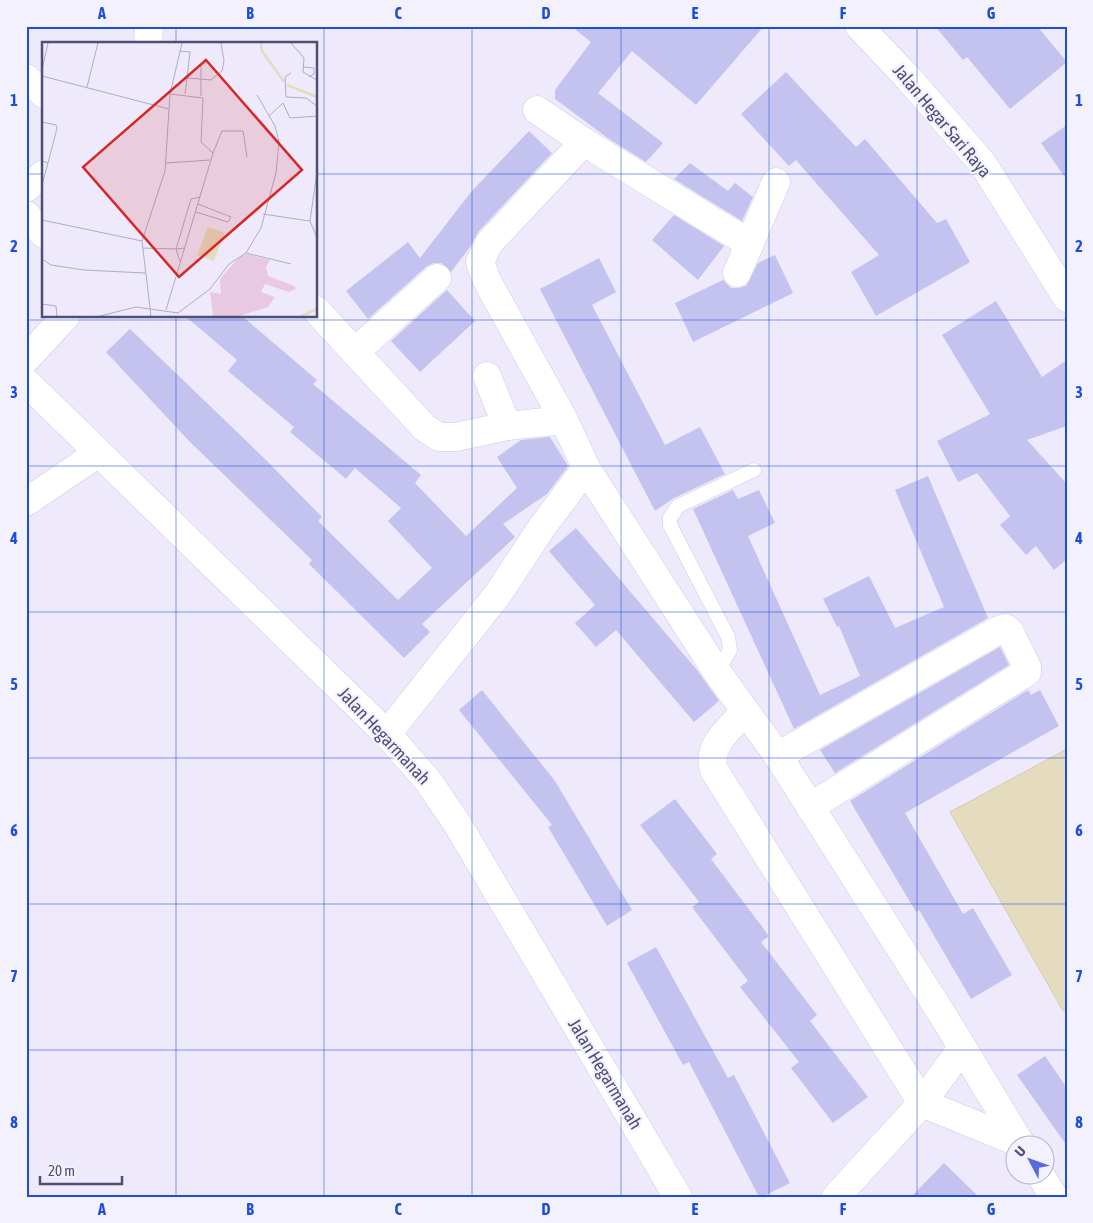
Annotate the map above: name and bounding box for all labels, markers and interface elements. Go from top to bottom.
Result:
text: A [97,4,106,22]
text: B [246,4,254,22]
text: C [394,4,402,22]
text: D [542,4,551,22]
text: E [692,4,699,22]
text: F [840,4,847,22]
text: G [987,4,996,22]
inset map [42,42,318,318]
street label: Jalan Hegar Sari Raya [889,60,996,182]
text: 1 [10,91,18,109]
text: 1 [1075,91,1083,109]
text: 2 [10,237,18,255]
text: 2 [1075,237,1083,255]
text: 3 [10,383,18,401]
text: 3 [1075,383,1083,401]
text: 4 [9,529,18,547]
text: 4 [1074,529,1083,547]
text: 5 [10,675,18,693]
text: 5 [1075,675,1083,693]
street label: Jalan Hegarmanah [334,683,435,789]
text: 6 [10,821,18,839]
text: 6 [1075,821,1083,839]
text: 7 [10,967,18,985]
text: 7 [1075,967,1083,985]
street label: Jalan Hegarmanah [564,1015,647,1133]
text: 8 [10,1113,18,1131]
text: 8 [1075,1113,1083,1131]
north arrow [1006,1136,1056,1186]
text: U [1011,1143,1029,1160]
scale bar [40,1153,122,1185]
text: 20 m [48,1162,75,1179]
text: A [97,1200,106,1218]
text: B [246,1200,254,1218]
text: C [394,1200,402,1218]
text: D [542,1200,551,1218]
text: E [692,1200,699,1218]
text: F [840,1200,847,1218]
text: G [987,1200,996,1218]

